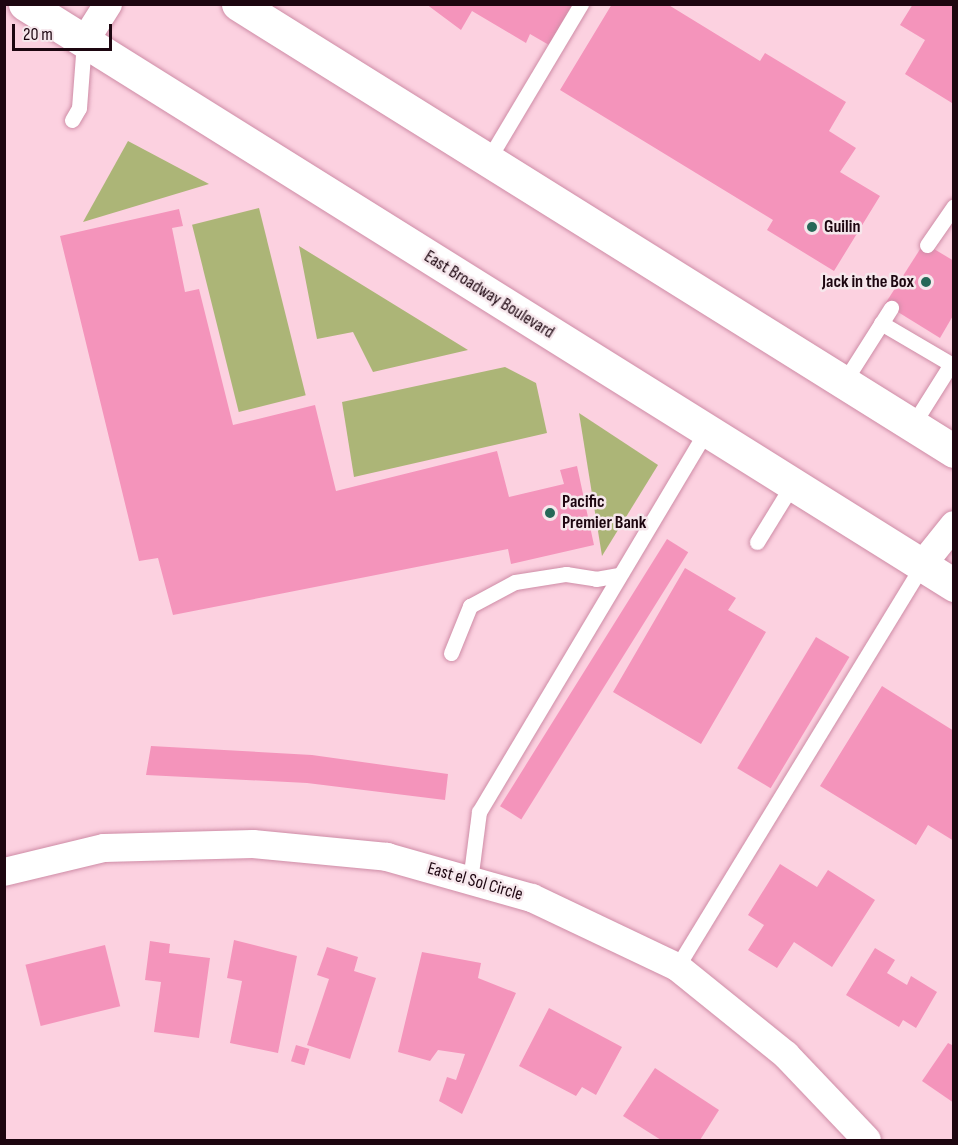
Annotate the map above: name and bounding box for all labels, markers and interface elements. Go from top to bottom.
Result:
scale bar [15,12,116,50]
text: 20 m [23,24,53,45]
place label: Guilin [824,216,861,238]
marker: Guilin [805,220,819,234]
street label: East Broadway Boulevard [420,246,558,344]
place label: Jack in the Box [822,271,914,293]
marker: Jack in the Box [919,275,933,289]
place label: Pacific Premier Bank [562,492,646,534]
marker: Pacific Premier Bank [543,506,557,520]
street label: East el Sol Circle [425,858,525,906]

